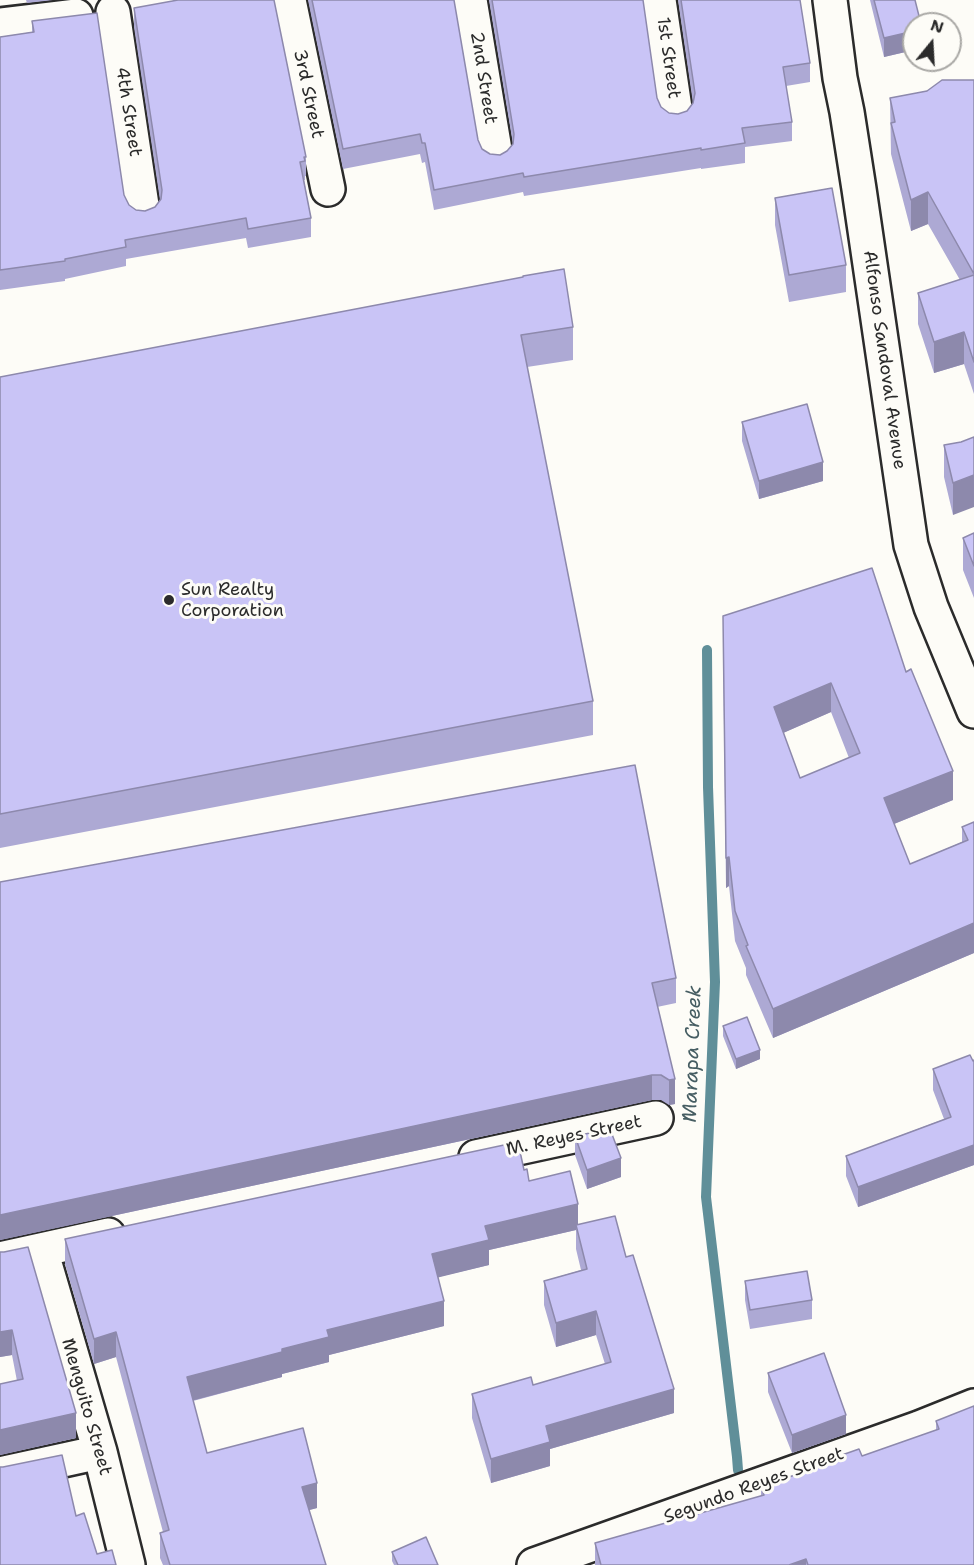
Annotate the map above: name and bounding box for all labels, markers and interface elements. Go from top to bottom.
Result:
north arrow [902,12,962,72]
text: N [928,14,946,38]
street label: 1st Street [652,16,684,100]
street label: 2nd Street [465,30,501,126]
street label: 3rd Street [288,48,328,140]
street label: 4th Street [110,66,146,158]
street label: Alfonso Sandoval Avenue [858,249,910,471]
place label: Sun Realty Corporation [181,579,284,622]
marker: Sun Realty Corporation [162,593,176,607]
water label: Marapa Creek [679,985,707,1123]
street label: M. Reyes Street [504,1111,644,1161]
street label: Menguito Street [56,1336,116,1478]
street label: Segundo Reyes Street [661,1443,847,1529]

